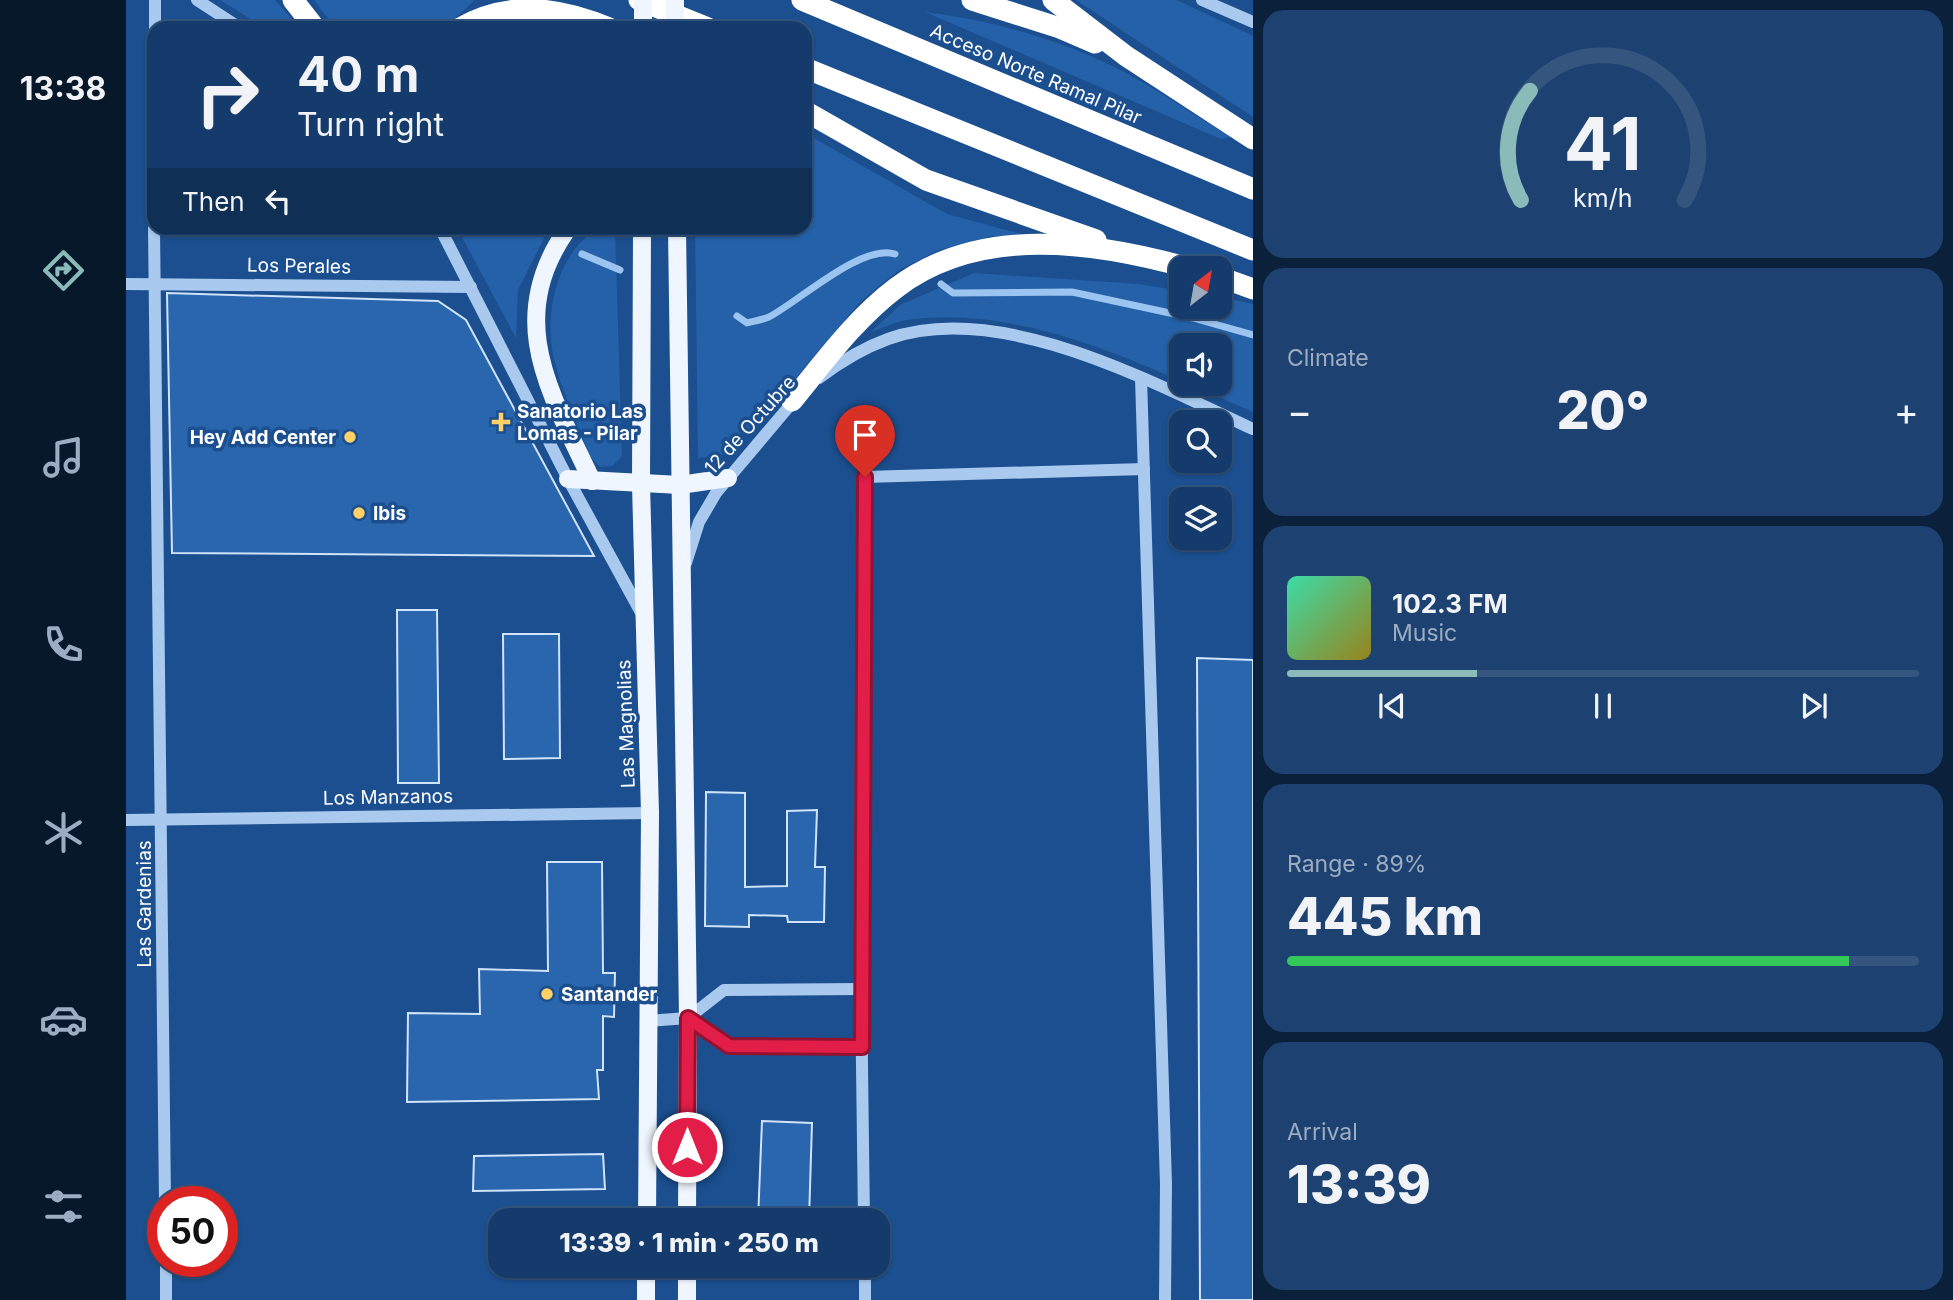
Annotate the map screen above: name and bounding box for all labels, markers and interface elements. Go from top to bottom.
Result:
street label: Acceso Norte Ramal Pilar [927,19,1145,129]
text: 40 m [297,45,420,104]
icon: right [182,49,273,140]
text: 13:38 [20,69,106,108]
text: 41 [1564,99,1642,188]
text: Turn right [297,105,444,144]
icon: left [259,182,297,220]
text: km/h [1573,183,1633,213]
text: Then [182,186,245,217]
icon: directions [39,246,88,295]
street label: Los Perales [247,254,351,278]
north arrow [1169,256,1232,318]
map controls [1169,256,1232,550]
button: sound [1169,333,1232,396]
text: Climate [1287,344,1369,372]
street label: 12 de Octubre [700,371,800,479]
text: 20° [1556,379,1650,442]
text: − [1287,388,1312,434]
text: + [1894,388,1919,434]
place label: Sanatorio Las Lomas - Pilar [517,400,643,445]
pin [835,405,895,477]
button: search [1169,410,1232,473]
marker: Sanatorio Las Lomas - Pilar [491,412,511,432]
icon: arrive [846,416,884,454]
place label: Hey Add Center [190,426,336,449]
marker: Hey Add Center [342,429,358,445]
icon: music [39,433,88,482]
button: layers [1169,487,1232,550]
place label: Ibis [373,502,406,525]
marker: Ibis [351,505,367,521]
text: 102.3 FM [1392,588,1508,619]
text: Music [1392,619,1457,647]
icon: phone [39,620,88,669]
street label: Las Magnolias [612,659,640,789]
icon: previous [1373,687,1411,725]
icon: pause [1584,687,1622,725]
icon: next [1795,687,1833,725]
street label: Los Manzanos [323,784,453,810]
icon: climate [39,808,88,857]
street label: Las Gardenias [133,840,156,968]
text: Range · 89% [1287,850,1426,878]
text: 445 km [1287,885,1483,948]
place label: Santander [561,983,658,1006]
marker: Santander [539,986,555,1002]
icon: car [39,995,88,1044]
position arrow [650,1110,724,1184]
text: Arrival [1287,1118,1358,1146]
text: 13:39 [1287,1153,1431,1216]
icon: filters [39,1182,88,1231]
speed limit sign: 50 [147,1186,238,1277]
text: 13:39 · 1 min · 250 m [559,1227,819,1258]

